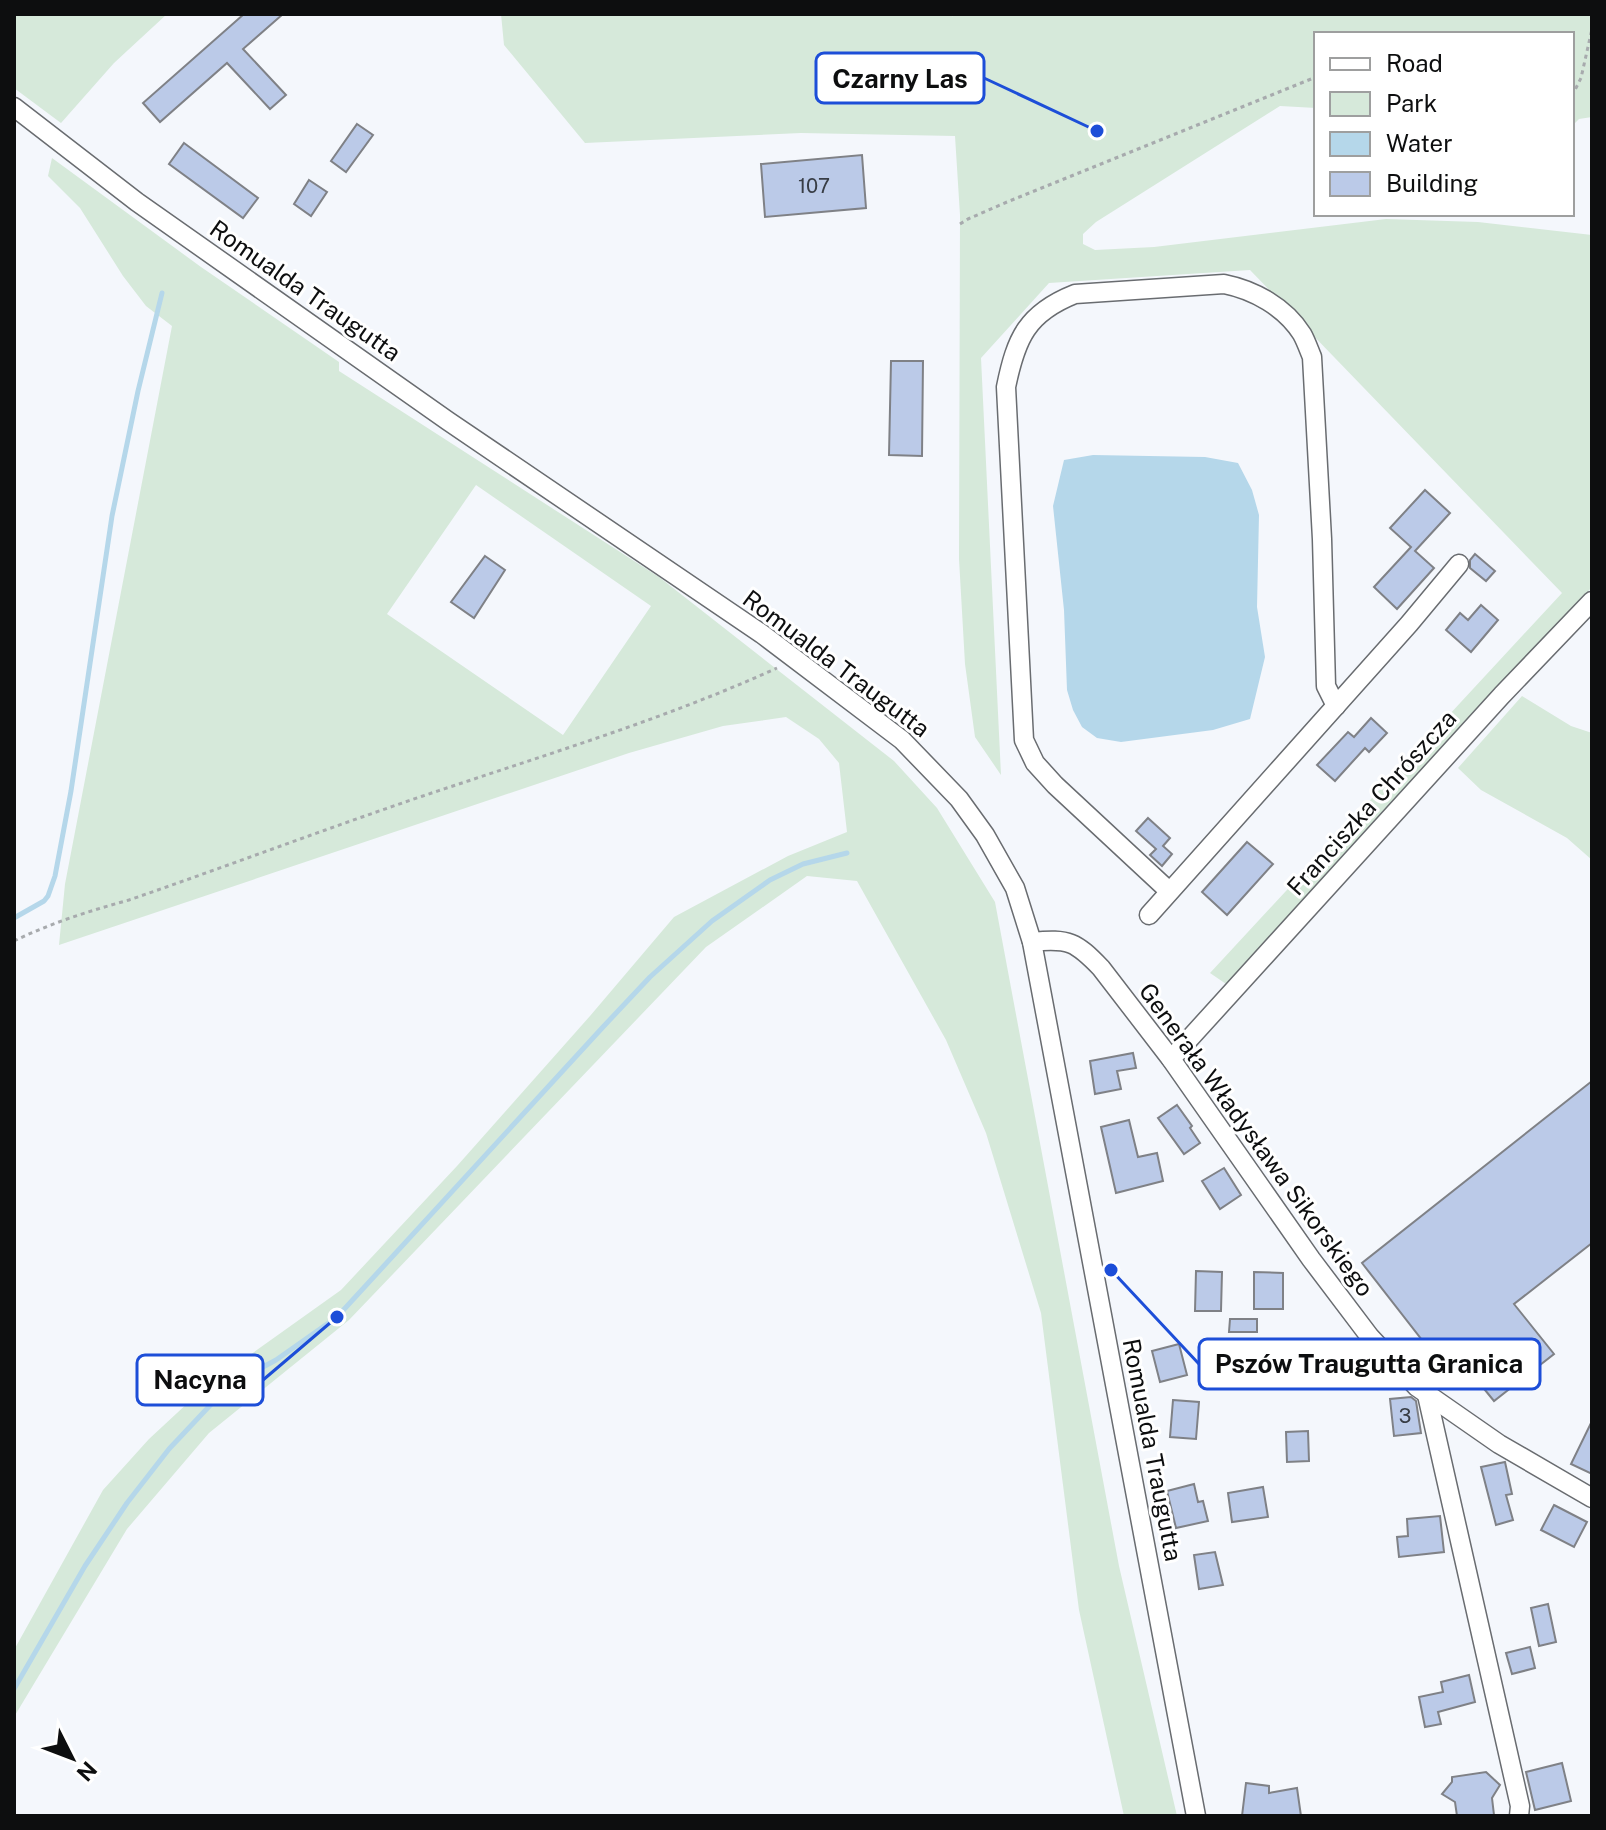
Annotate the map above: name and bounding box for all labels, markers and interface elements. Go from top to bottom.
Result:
legend [1314,32,1574,216]
text: Road [1386,49,1443,77]
callout: Czarny Las [816,53,984,103]
text: Czarny Las [832,63,968,94]
text: Park [1386,89,1437,117]
text: Water [1386,129,1453,157]
text: Building [1386,169,1478,197]
house number: 107 [798,174,830,198]
street label: Romualda Traugutta [205,214,406,367]
street label: Romualda Traugutta [738,584,935,742]
street label: Franciszka Chrószcza [1281,704,1462,901]
street label: Generała Władysława Sikorskiego [1134,977,1380,1301]
street label: Romualda Traugutta [1118,1336,1188,1564]
callout: Pszów Traugutta Granica [1199,1339,1540,1389]
text: Pszów Traugutta Granica [1215,1348,1523,1379]
callout: Nacyna [137,1355,263,1405]
text: Nacyna [153,1364,247,1395]
house number: 3 [1399,1404,1411,1428]
north arrow [32,1718,112,1798]
text: N [71,1756,102,1786]

